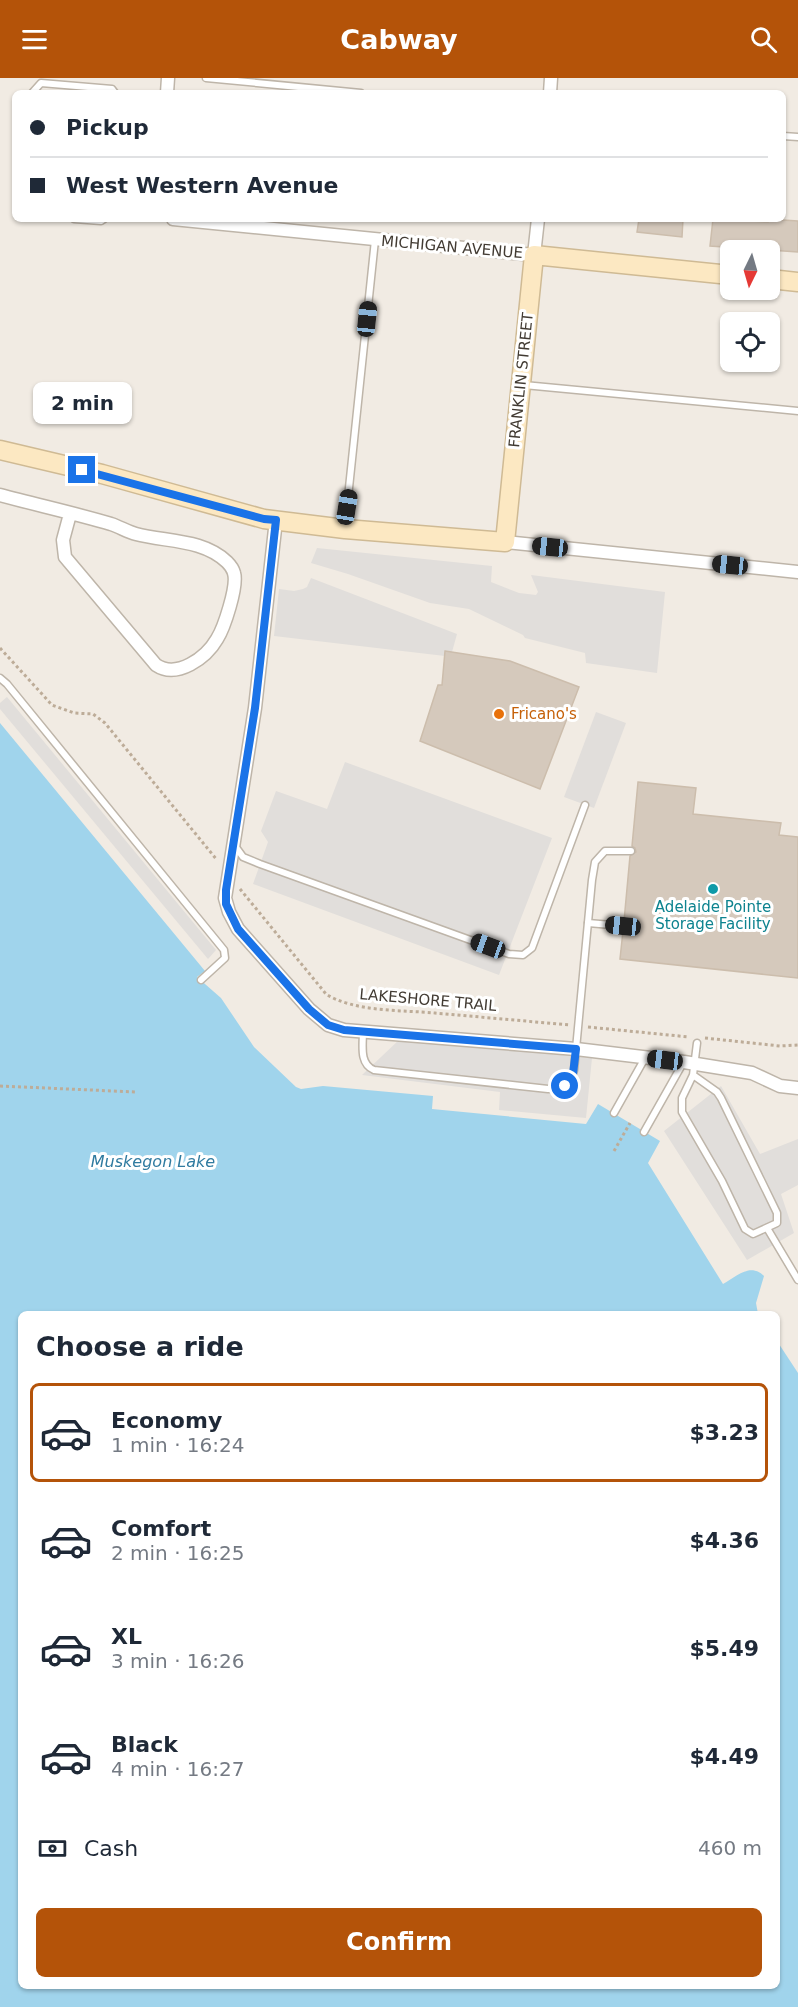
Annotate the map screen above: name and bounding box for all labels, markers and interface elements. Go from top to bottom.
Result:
icon: menu [18,23,51,56]
icon: search [747,23,780,56]
text: Cabway [340,24,458,55]
text: Pickup [66,115,149,140]
text: West Western Avenue [66,173,339,198]
street label: MICHIGAN AVENUE [380,232,524,262]
north arrow [720,240,780,300]
map controls [720,240,780,372]
car [356,300,378,338]
street label: FRANKLIN STREET [505,311,537,448]
button: locate [720,312,780,372]
callout: 2 min [32,383,132,425]
text: 2 min [51,391,114,415]
route end [68,456,95,483]
car [335,488,359,526]
car [531,536,569,558]
car [711,554,749,576]
place label: Fricano's [511,705,577,723]
marker: Fricano's [492,707,506,721]
marker: Adelaide Pointe Storage Facility [706,882,720,896]
place label: Adelaide Pointe Storage Facility [655,898,771,933]
car [604,915,642,937]
car [468,931,508,961]
street label: LAKESHORE TRAIL [359,985,498,1015]
car [646,1049,684,1071]
route start [551,1072,578,1099]
water label: Muskegon Lake [91,1152,215,1171]
text: Choose a ride [36,1331,244,1362]
icon: car [39,1406,93,1460]
text: Economy [111,1408,222,1433]
text: $3.23 [689,1420,759,1445]
text: 1 min · 16:24 [111,1433,245,1457]
icon: car [39,1514,93,1568]
text: Comfort [111,1516,211,1541]
text: $4.36 [689,1528,759,1553]
text: 2 min · 16:25 [111,1541,245,1565]
icon: car [39,1622,93,1676]
text: XL [111,1624,142,1649]
text: $5.49 [689,1636,759,1661]
text: 3 min · 16:26 [111,1649,245,1673]
icon: car [39,1730,93,1784]
text: Black [111,1732,178,1757]
text: $4.49 [689,1744,759,1769]
text: 4 min · 16:27 [111,1757,245,1781]
icon: cash [36,1832,69,1865]
text: Cash [84,1836,138,1861]
text: 460 m [698,1836,762,1860]
button: Confirm [36,1908,762,1977]

